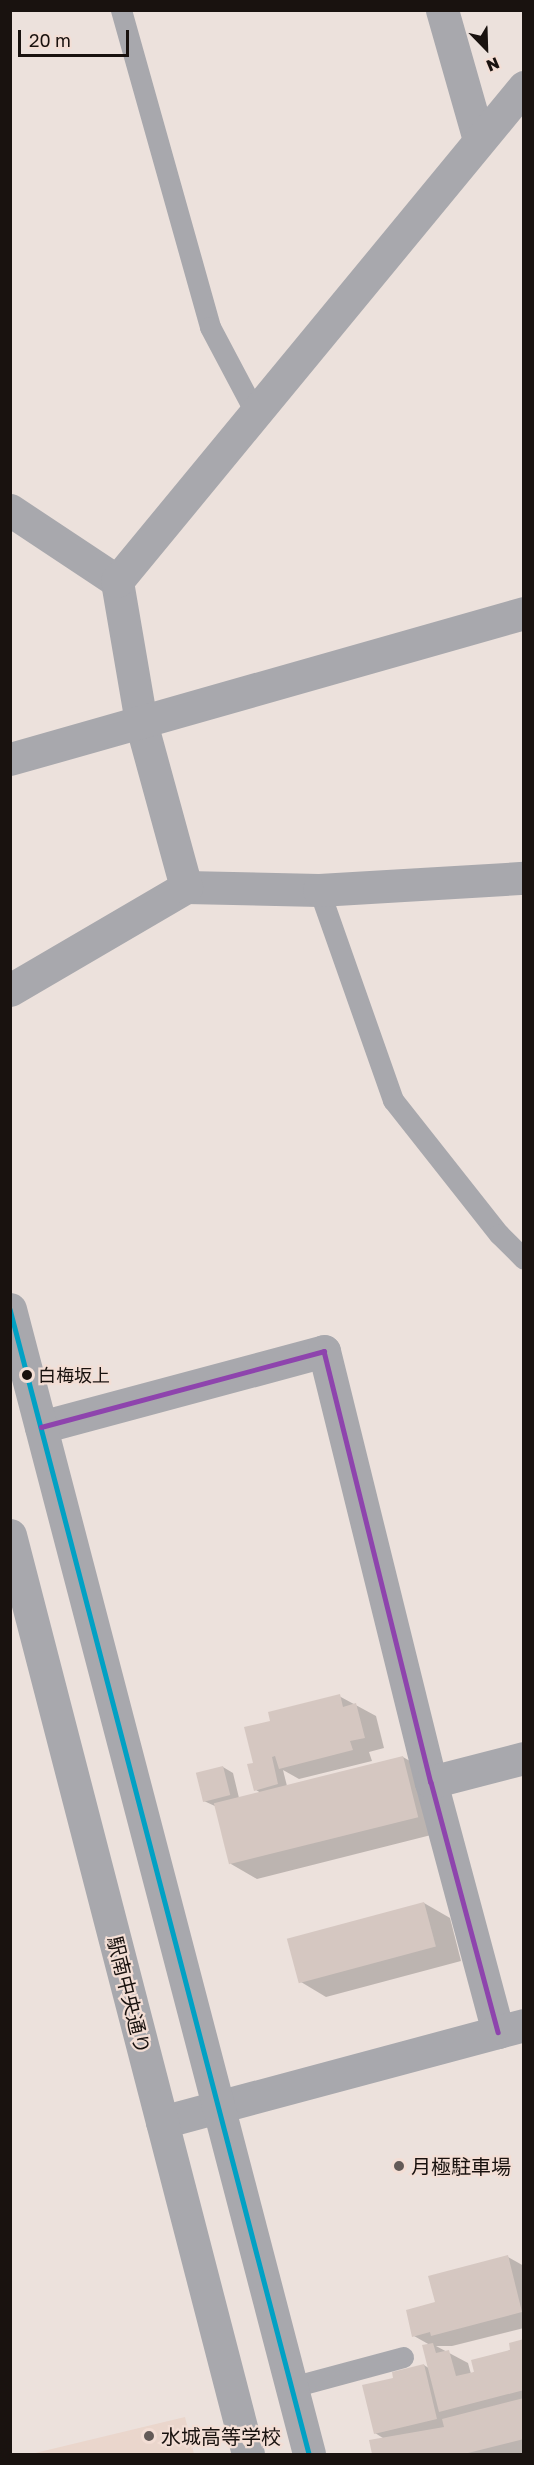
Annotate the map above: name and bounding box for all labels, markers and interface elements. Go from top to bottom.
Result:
scale bar [21,18,132,56]
north arrow [456,18,516,78]
text: 20 m [29,29,71,51]
text: N [484,53,503,76]
place label: 白梅坂上 [38,1364,110,1386]
marker: 白梅坂上 [21,1369,33,1381]
street label: 駅南中央通り [103,1934,155,2056]
place label: 月極駐車場 [411,2154,511,2178]
marker: 月極駐車場 [392,2159,406,2173]
place label: 水城高等学校 [161,2424,281,2448]
marker: 水城高等学校 [142,2429,156,2443]

